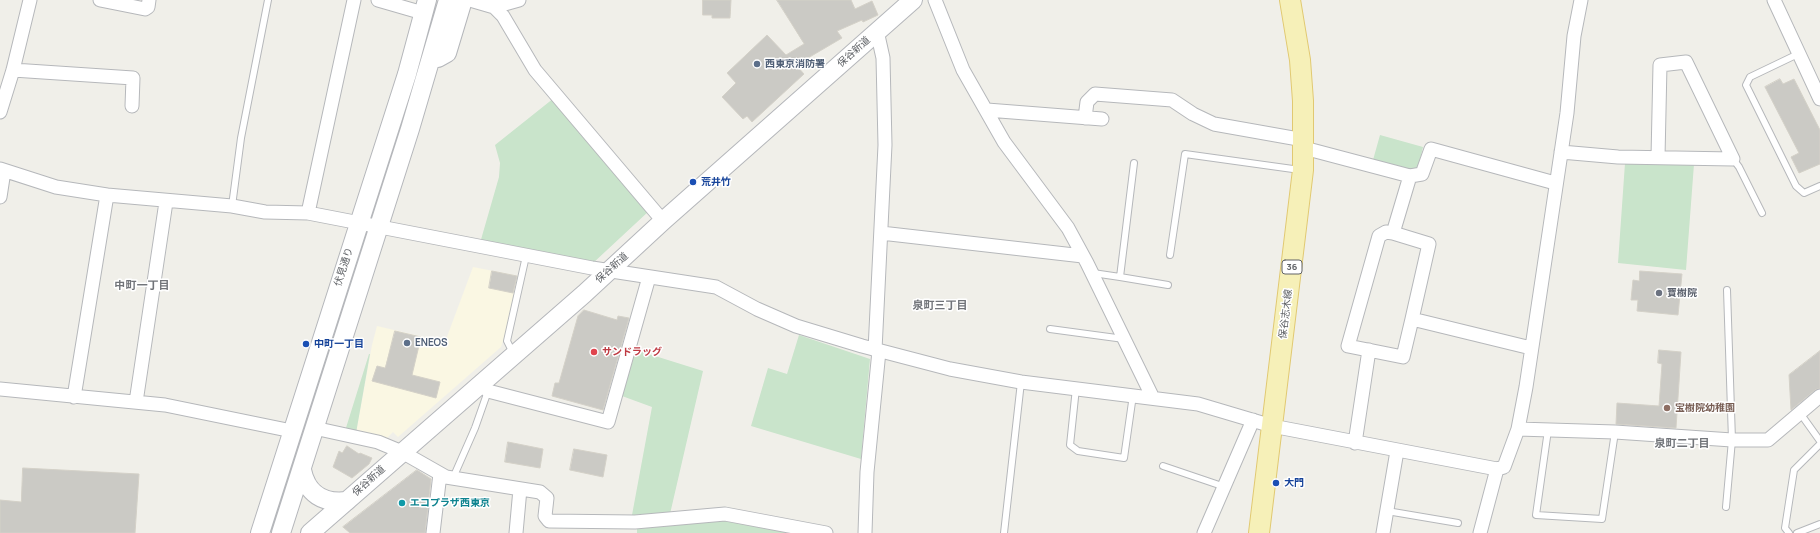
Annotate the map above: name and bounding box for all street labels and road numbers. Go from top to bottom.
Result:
street label: 保谷新道 [835,34,873,70]
street label: 伏見通り [332,246,356,288]
street label: 保谷新道 [593,250,631,286]
road number: 36 [1282,260,1302,274]
street label: 保谷志木線 [1277,288,1295,340]
street label: 保谷新道 [350,463,388,499]

